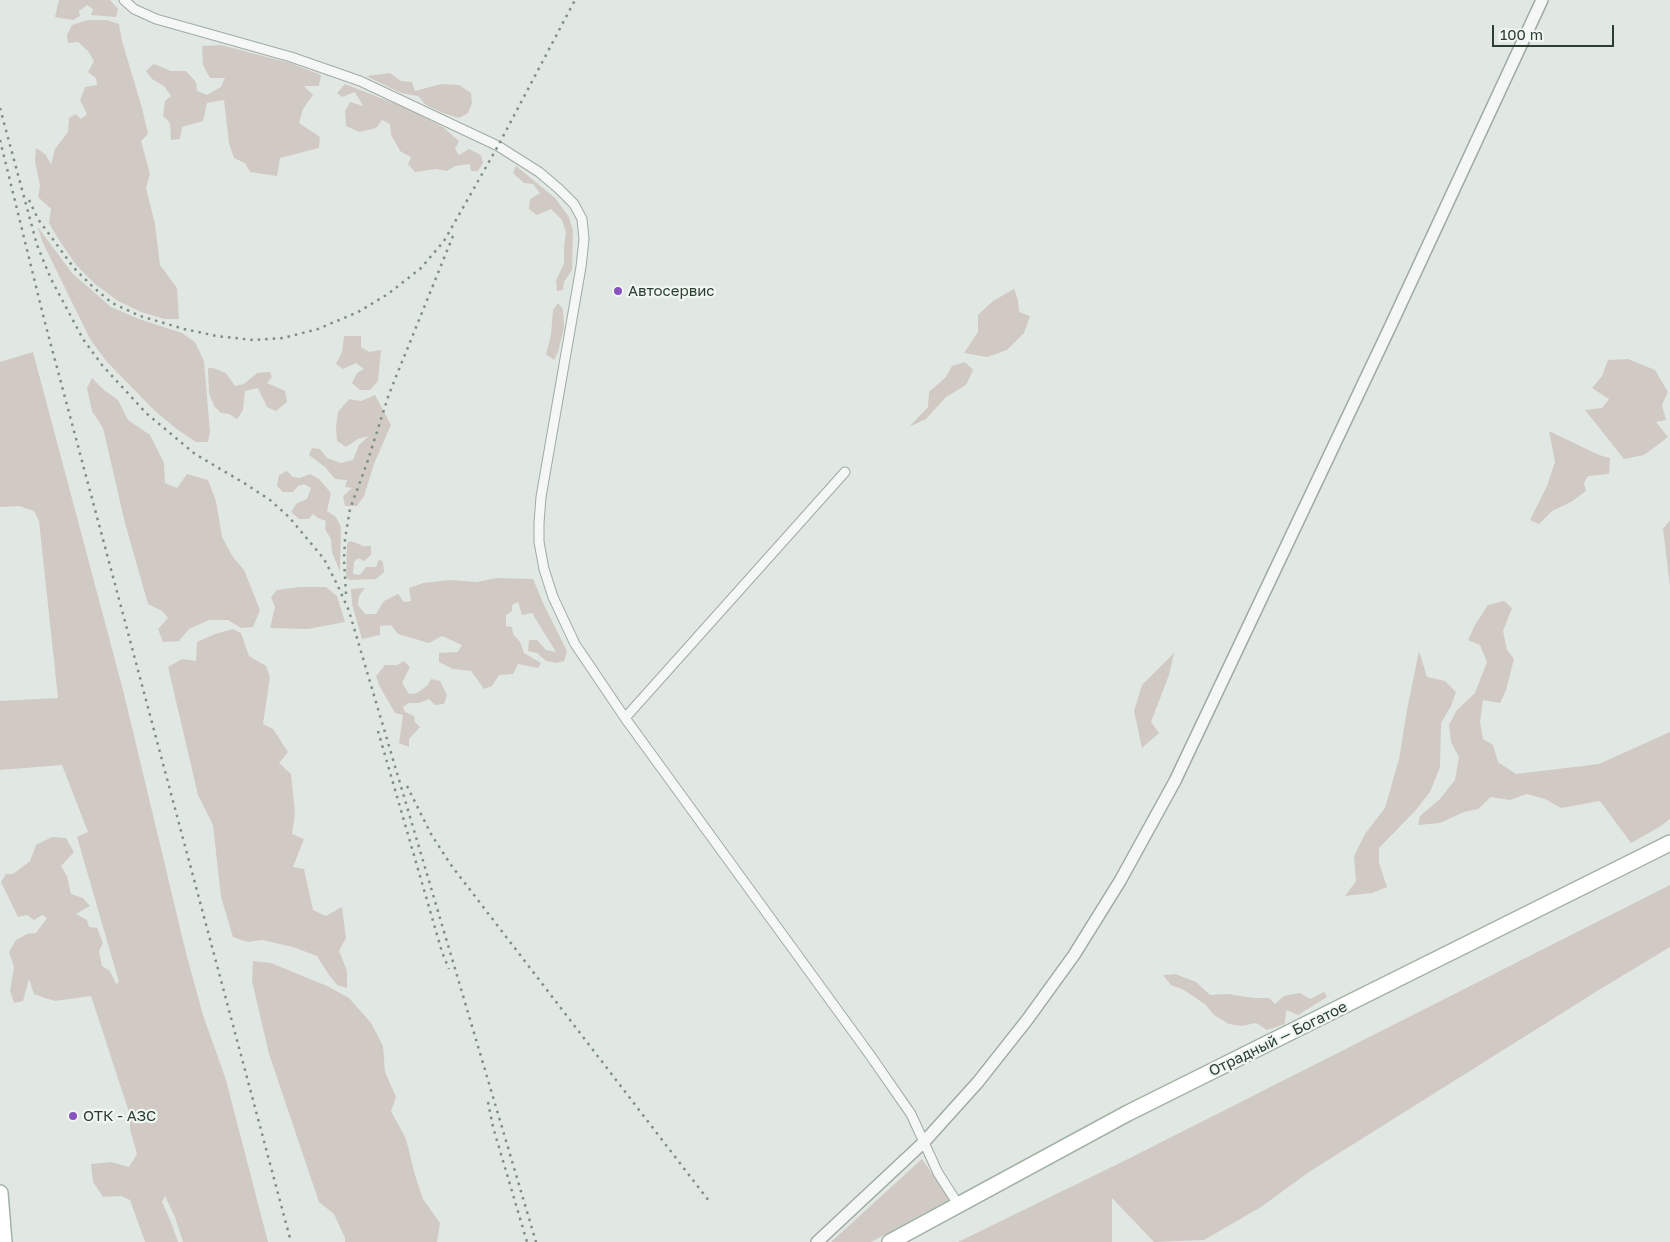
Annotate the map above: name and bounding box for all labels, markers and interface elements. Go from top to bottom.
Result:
scale bar [1495,15,1618,47]
text: 100 m [1500,25,1543,43]
place label: Автосервис [628,282,714,300]
marker: Автосервис [612,285,624,297]
street label: Отрадный — Богатое [1206,998,1350,1080]
place label: ОТК - АЗС [83,1107,156,1125]
marker: ОТК - АЗС [67,1110,79,1122]

